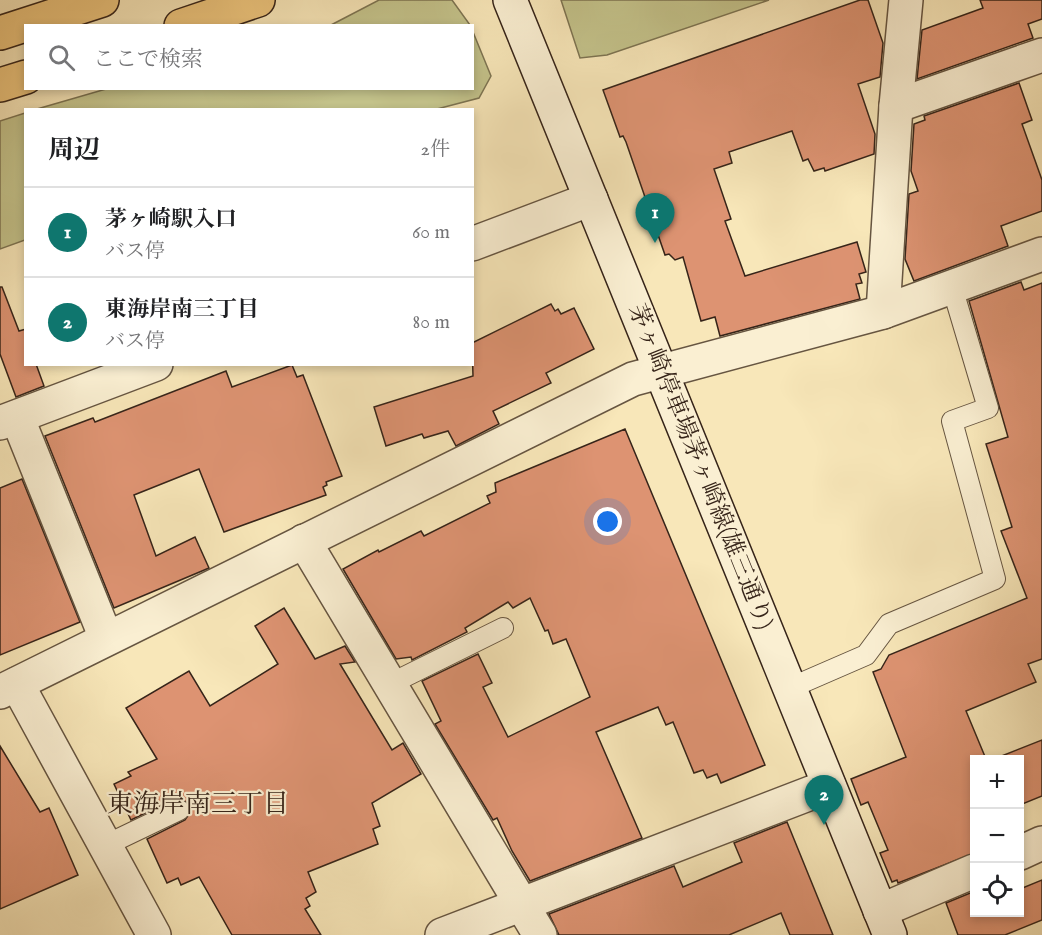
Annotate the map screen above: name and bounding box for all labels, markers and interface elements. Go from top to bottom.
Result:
search box [24,24,474,90]
icon: search [45,41,78,74]
text: ここで検索 [93,46,203,74]
text: 周辺 [48,134,100,167]
text: 2件 [421,137,450,162]
pin: 1 [636,194,674,243]
text: 茅ヶ崎駅入口 [105,206,237,234]
text: 1 [64,220,71,245]
text: 60 m [412,220,450,245]
text: バス停 [105,239,165,264]
text: 東海岸南三丁目 [105,296,259,324]
street label: 茅ヶ崎停車場茅ヶ崎線(雄三通り) [620,300,780,634]
text: 2 [63,310,72,335]
text: 80 m [413,310,450,335]
text: バス停 [105,329,165,354]
your location [593,507,622,536]
map controls [970,755,1024,917]
button: + [970,755,1024,809]
pin: 2 [804,776,844,825]
district label: 東海岸南三丁目 [107,788,289,821]
button: − [970,809,1024,863]
button: locate [970,863,1024,917]

